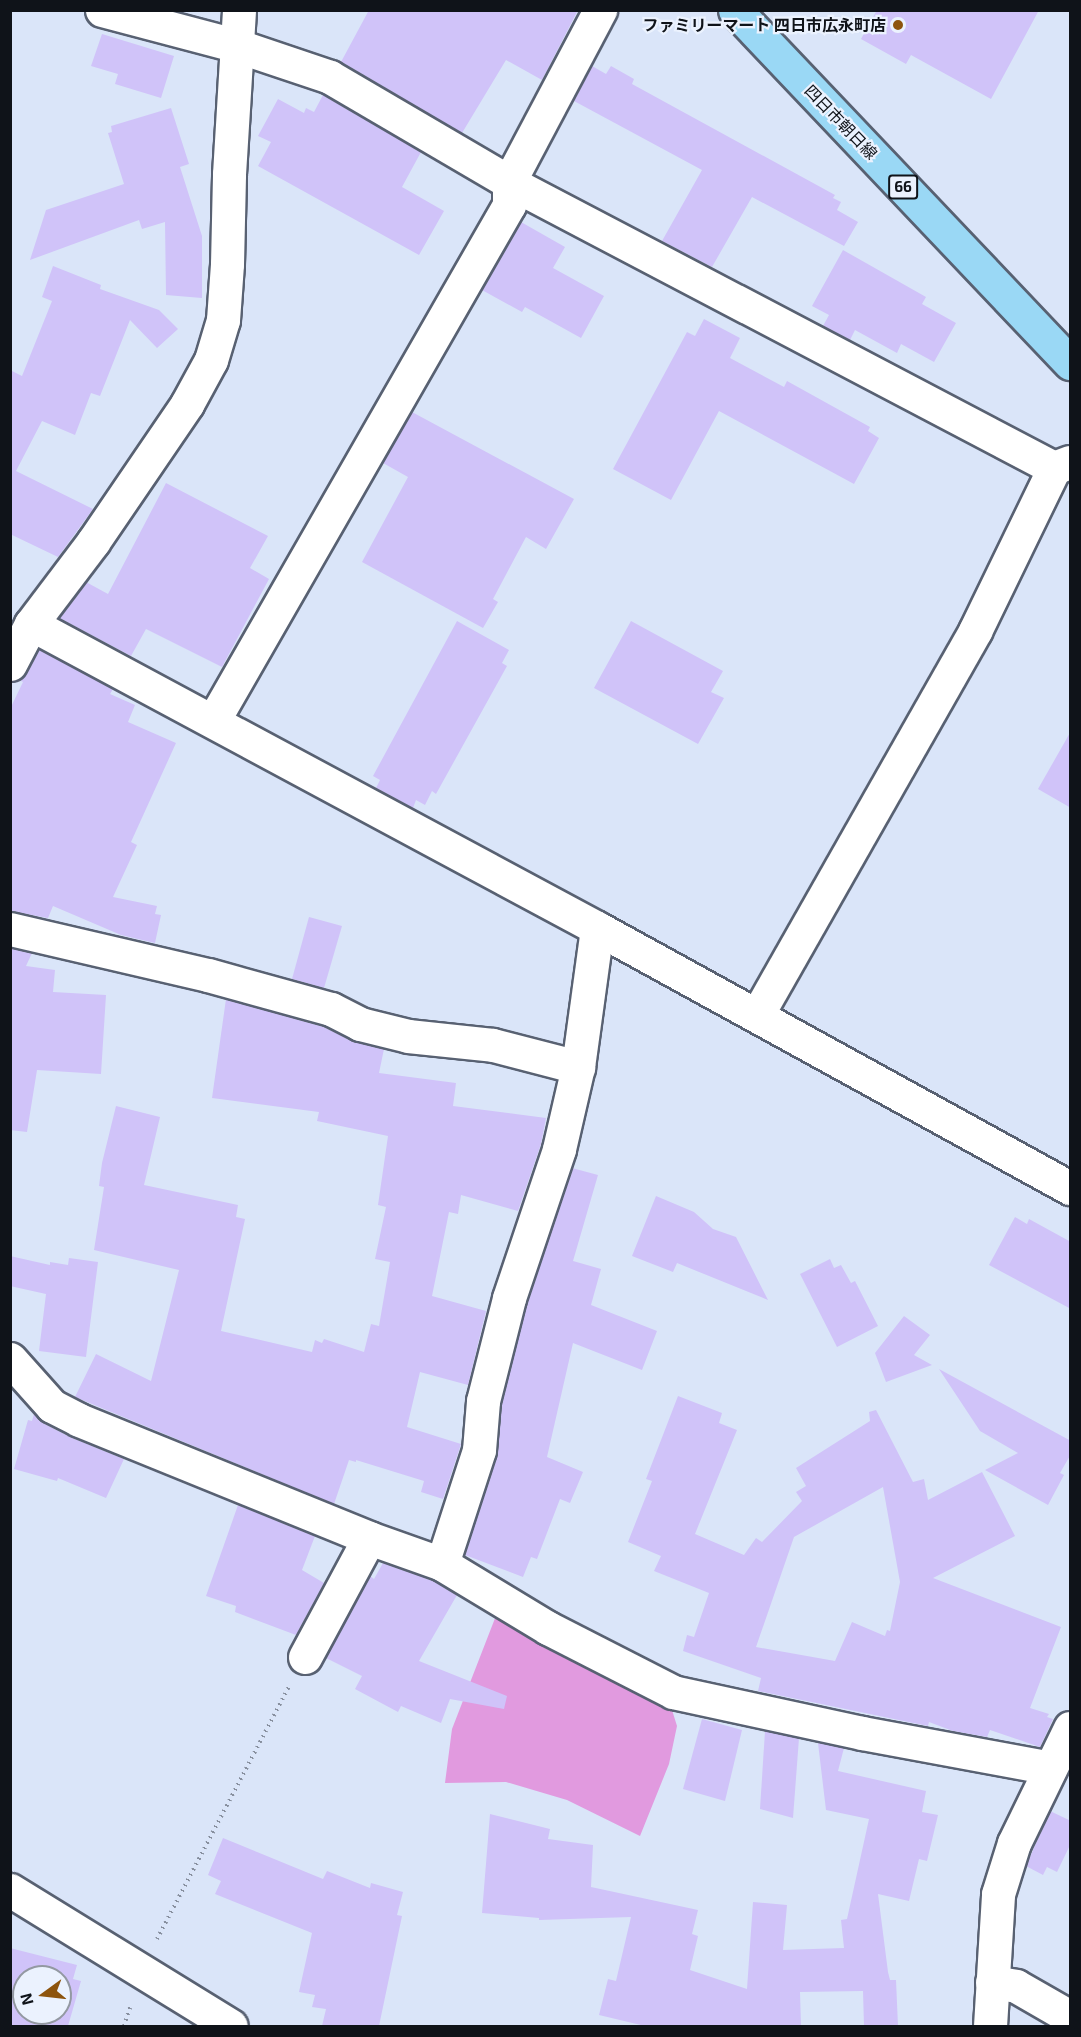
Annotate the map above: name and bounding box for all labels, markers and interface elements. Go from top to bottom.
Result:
place label: ファミリーマート 四日市広永町店 [643,15,886,35]
marker: ファミリーマート 四日市広永町店 [891,18,905,32]
street label: 四日市朝日線 [801,81,881,163]
road number: 66 [888,175,918,199]
north arrow [12,1965,72,2025]
text: N [15,1991,37,2007]

